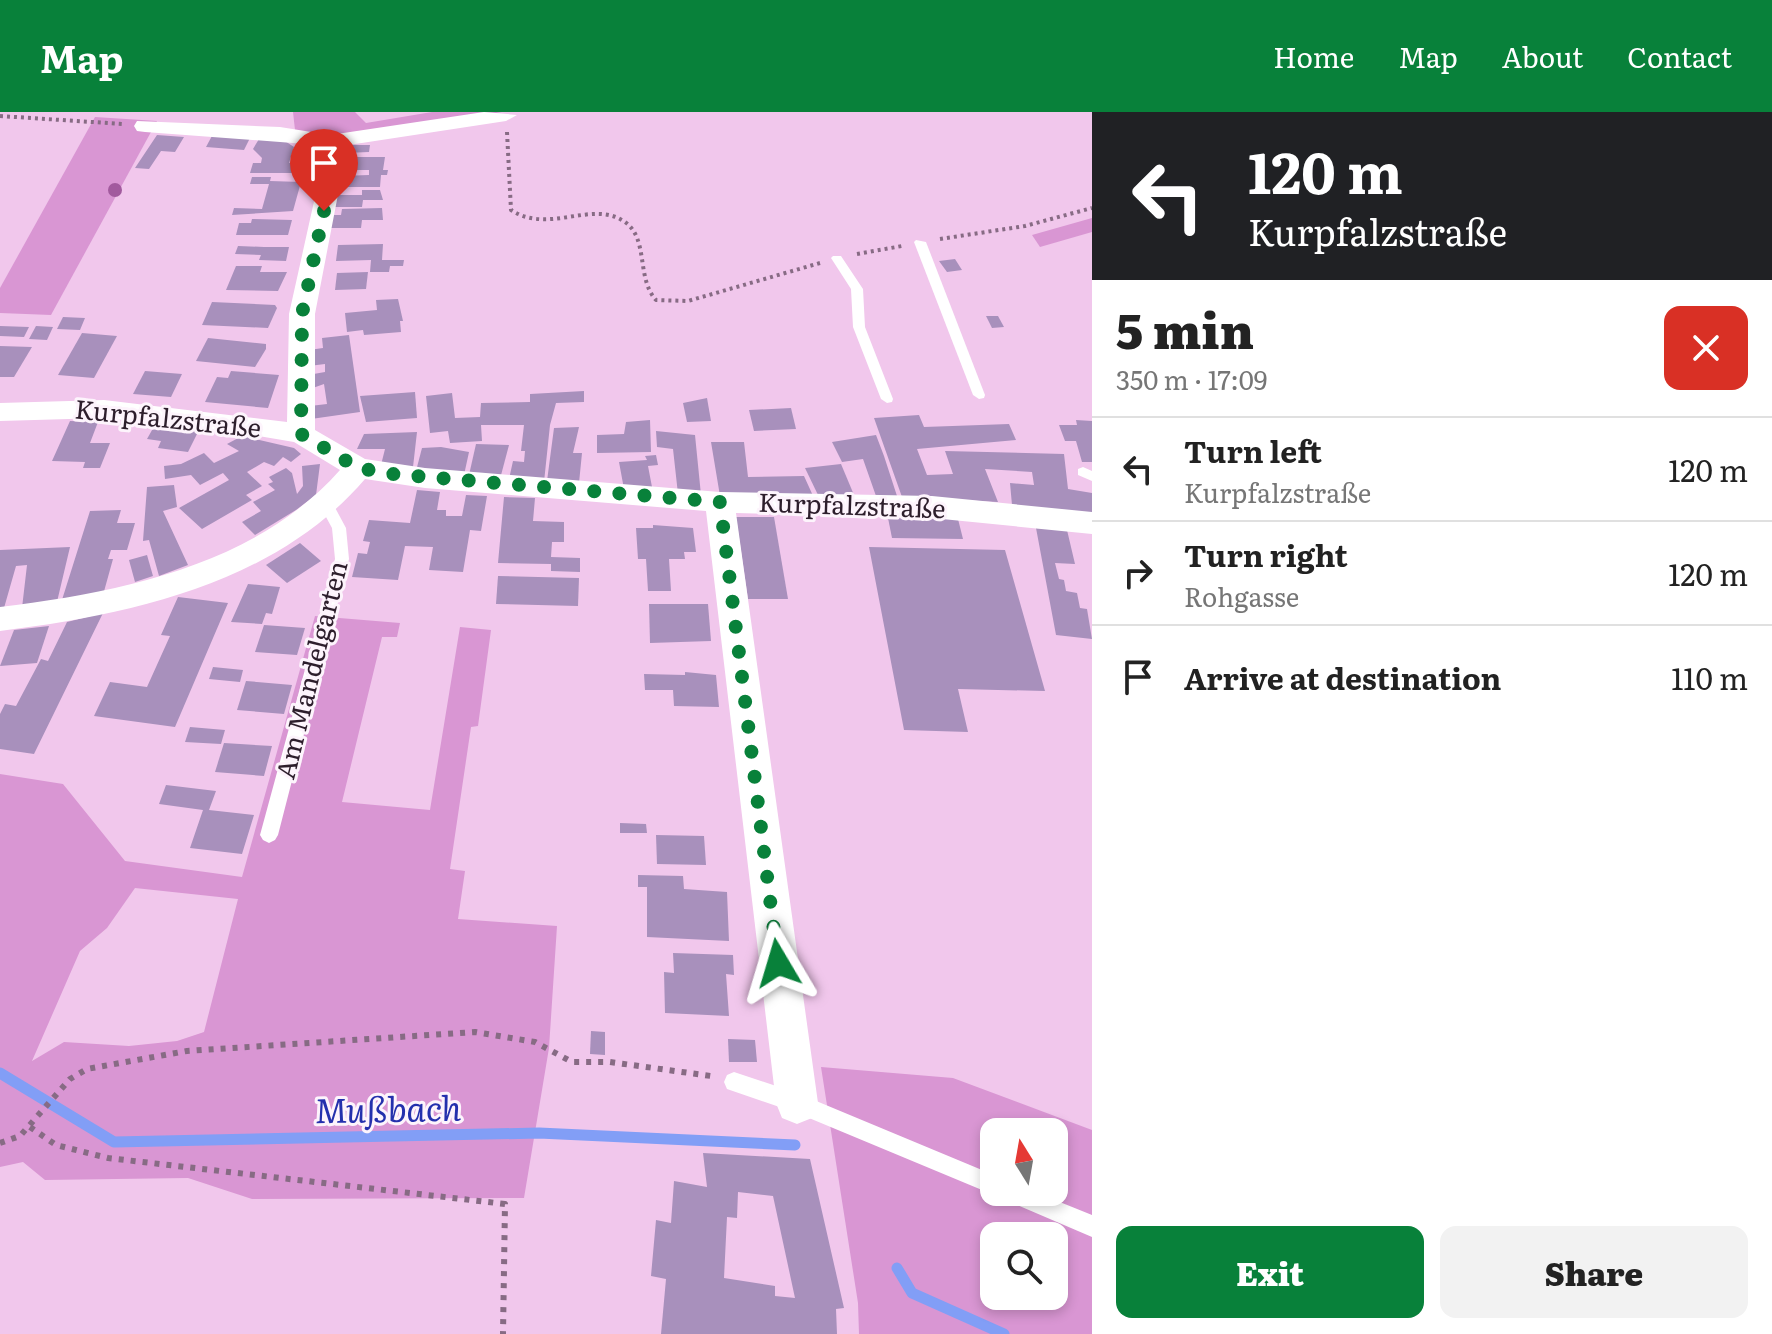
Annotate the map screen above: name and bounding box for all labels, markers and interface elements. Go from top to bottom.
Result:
text: Map [40,28,124,85]
text: Home [1273,35,1354,77]
text: Map [1398,35,1458,77]
text: About [1502,35,1583,77]
text: Contact [1627,35,1732,77]
text: 120 m [1248,128,1403,211]
pin [290,129,358,211]
icon: arrive [302,141,346,185]
icon: left [1116,144,1220,248]
text: Kurpfalzstraße [1248,204,1507,257]
text: 5 min [1116,293,1254,364]
button: close [1664,306,1748,390]
text: 350 m · 17:09 [1116,359,1267,398]
street label: Kurpfalzstraße [73,387,263,446]
text: Turn left [1184,428,1322,472]
icon: left [1116,447,1160,491]
text: 120 m [1668,447,1748,491]
text: Kurpfalzstraße [1184,472,1371,511]
street label: Kurpfalzstraße [758,481,946,526]
text: Turn right [1184,532,1348,576]
icon: right [1116,551,1160,595]
text: 120 m [1668,551,1748,595]
street label: Am Mandelgarten [264,556,356,783]
text: Rohgasse [1184,576,1299,615]
icon: arrive [1116,655,1160,699]
text: Arrive at destination [1184,655,1501,699]
text: 110 m [1671,655,1748,699]
position arrow [736,921,820,1005]
water label: Mußbach [314,1081,462,1133]
north arrow [980,1118,1068,1206]
map controls [980,1118,1068,1310]
button: search [980,1222,1068,1310]
button: Exit [1116,1226,1424,1318]
button: Share [1440,1226,1748,1318]

